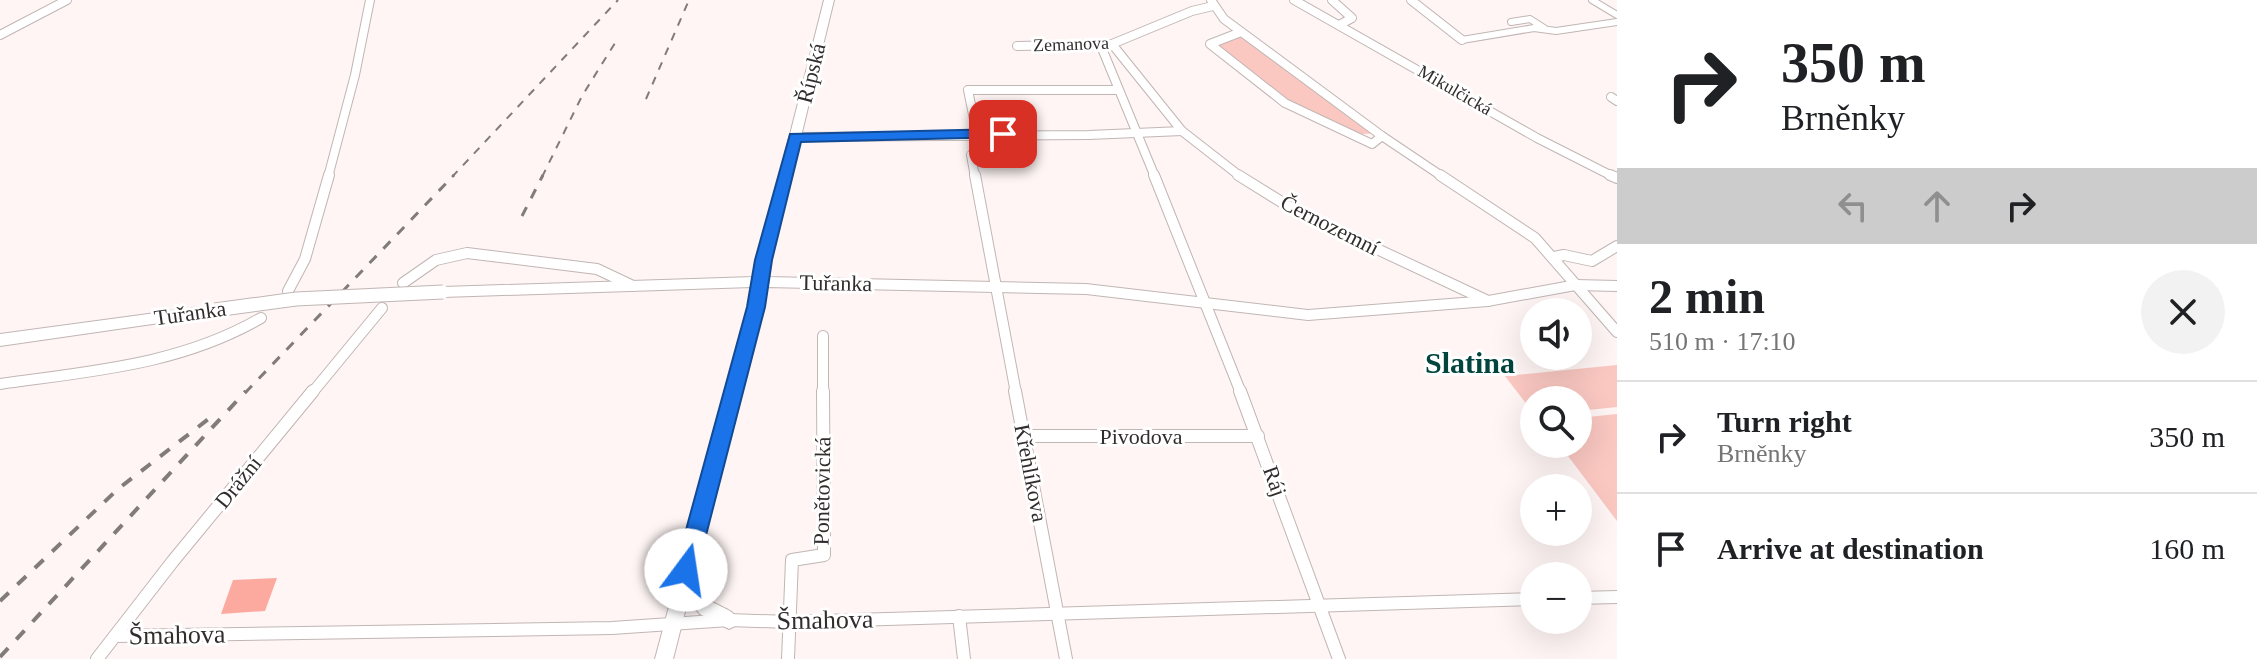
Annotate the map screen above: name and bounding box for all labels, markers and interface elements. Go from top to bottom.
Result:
icon: right [1649,32,1753,136]
text: 350 m [1781,32,1926,94]
street label: Zemanova [1033,33,1109,55]
street label: Řípská [791,40,831,106]
street label: Mikulčická [1414,61,1496,119]
text: Brněnky [1781,98,1905,138]
pin [969,100,1037,168]
icon: arrive [981,112,1025,156]
icon: left [1831,184,1875,228]
icon: ahead [1915,184,1959,228]
icon: right [1999,184,2043,228]
street label: Černozemní [1276,189,1384,261]
street label: Tuřanka [800,270,873,296]
text: 2 min [1649,270,1765,323]
button: close [2141,270,2225,354]
street label: Tuřanka [152,296,228,330]
map controls [1520,298,1592,634]
button: sound [1520,298,1592,370]
text: 510 m · 17:10 [1649,327,1796,356]
district label: Slatina [1425,346,1515,379]
button: search [1520,386,1592,458]
text: Turn right [1717,405,1852,438]
icon: right [1649,415,1693,459]
text: 350 m [2149,420,2225,453]
street label: Křehlíkova [1009,422,1053,524]
street label: Pivodova [1099,424,1183,449]
street label: Ponětovická [809,436,835,546]
text: Brněnky [1717,439,1807,468]
street label: Drážní [209,451,267,513]
street label: Ráj [1258,462,1292,500]
button: + [1520,474,1592,546]
icon: arrive [1649,527,1693,571]
position arrow [644,528,728,612]
text: Arrive at destination [1717,532,1984,565]
text: 160 m [2149,532,2225,565]
button: − [1520,562,1592,634]
street label: Šmahova [776,605,874,635]
street label: Šmahova [128,620,226,650]

